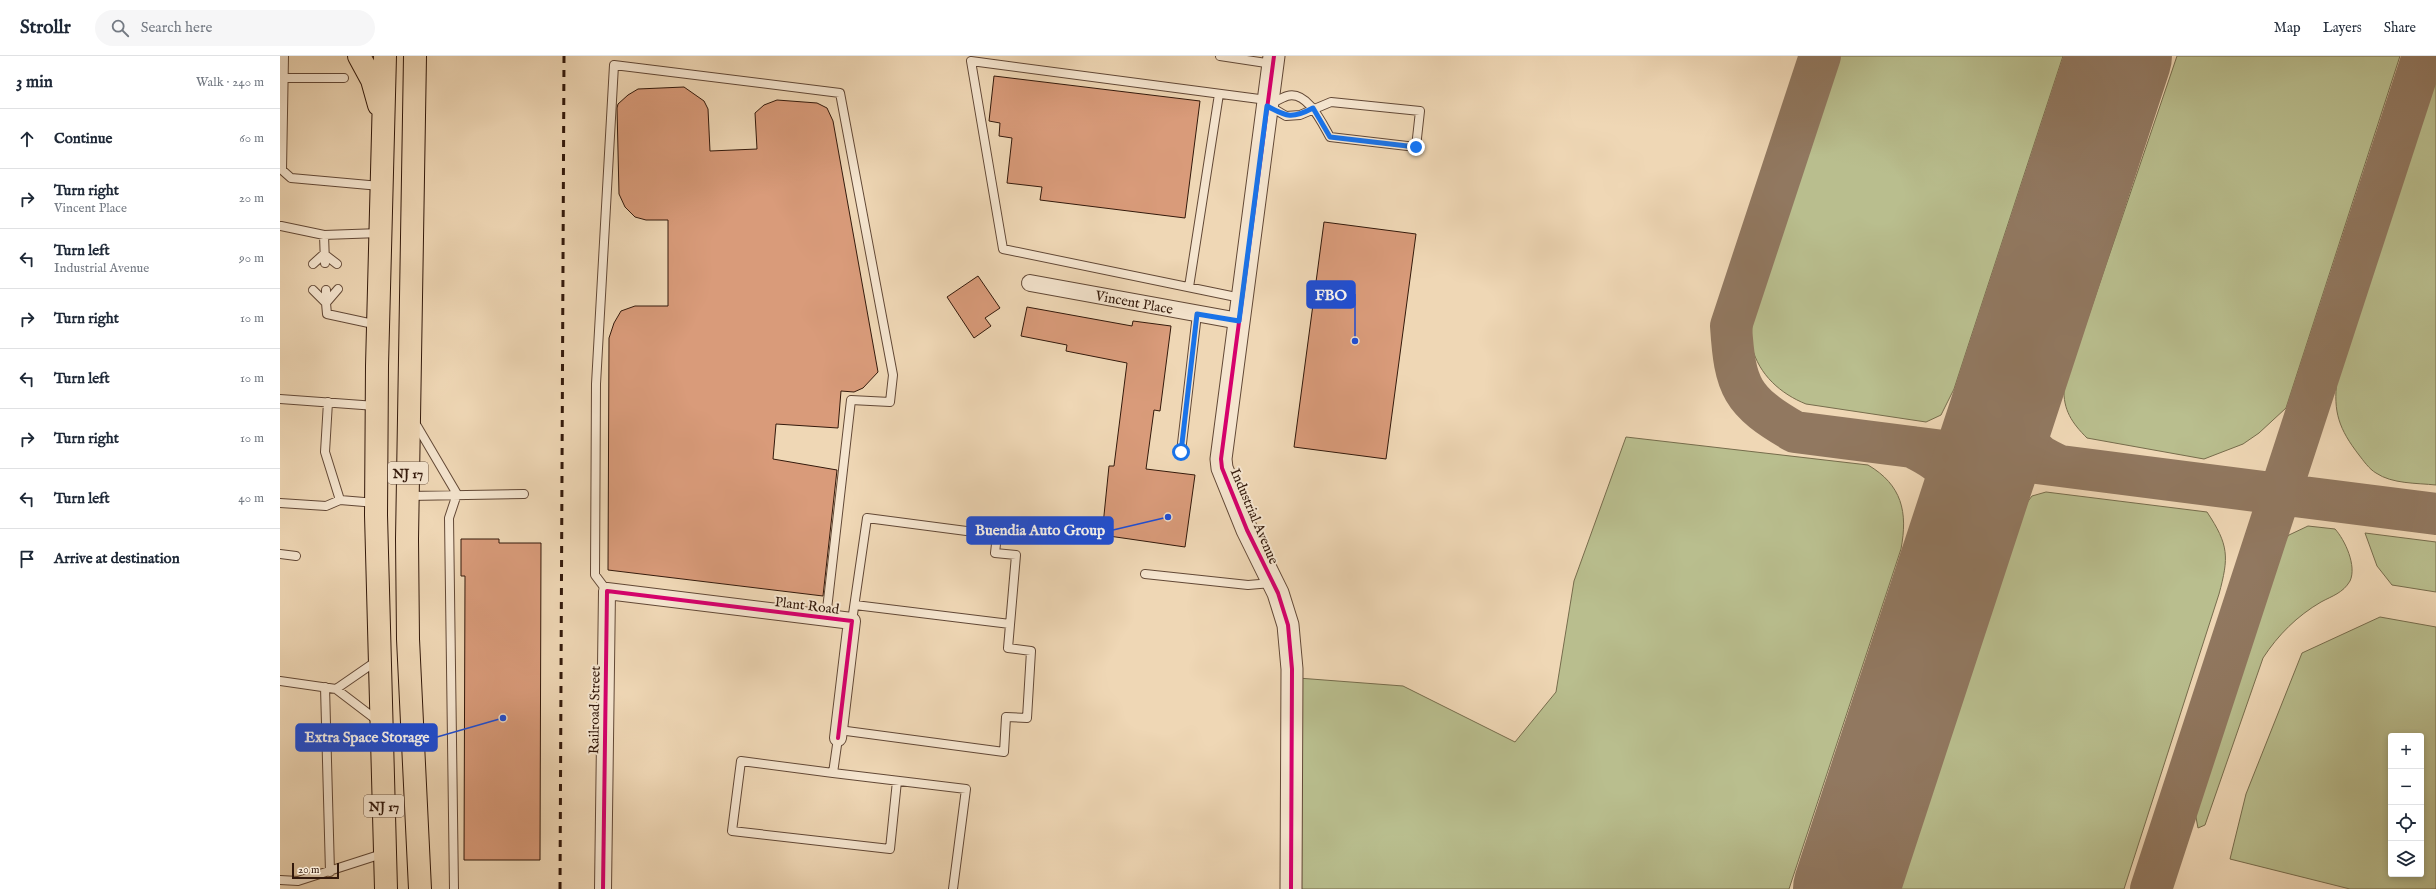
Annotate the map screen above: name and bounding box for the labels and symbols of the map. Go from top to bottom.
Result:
route end [1407,138,1425,156]
callout: FBO [1307,281,1355,308]
text: FBO [1315,286,1348,305]
street label: Vincent Place [1093,287,1175,319]
route start [1172,443,1190,461]
road number: NJ 17 [388,462,428,484]
street label: Industrial Avenue [1226,466,1283,568]
callout: Buendia Auto Group [967,517,1113,544]
text: Buendia Auto Group [975,521,1105,540]
street label: Plant Road [774,593,841,619]
street label: Railroad Street [585,666,605,754]
callout: Extra Space Storage [296,724,437,751]
text: Extra Space Storage [305,728,430,747]
road number: NJ 17 [364,795,404,817]
scale bar [292,861,339,880]

